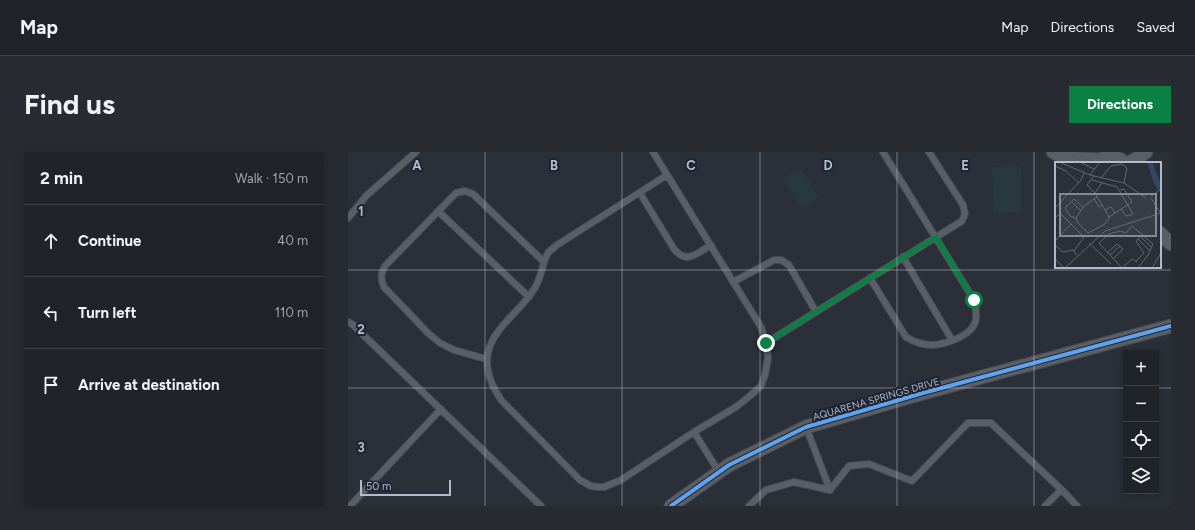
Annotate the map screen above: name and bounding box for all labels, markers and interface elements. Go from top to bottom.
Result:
text: Map [20,16,58,39]
text: Map [1001,19,1029,36]
text: Directions [1051,19,1114,36]
text: Saved [1136,19,1175,36]
button: Directions [1069,86,1171,123]
text: Find us [24,87,115,121]
text: A [412,158,422,173]
text: B [550,158,558,173]
text: C [686,158,696,173]
text: D [823,158,833,173]
text: E [961,158,969,173]
inset map [1055,162,1161,268]
text: 2 min [40,168,83,188]
text: Walk · 150 m [235,171,308,186]
text: 1 [358,204,364,219]
icon: ahead [40,230,62,252]
text: Continue [78,232,141,250]
text: 40 m [277,233,308,248]
route start [965,291,983,309]
icon: left [40,302,62,324]
text: Turn left [78,304,136,322]
text: 110 m [275,305,308,320]
text: 2 [357,322,365,337]
route end [757,334,775,352]
map controls [1123,350,1159,494]
button: + [1123,350,1159,386]
icon: arrive [40,374,62,396]
street label: AQUARENA SPRINGS DRIVE [811,375,941,423]
text: Arrive at destination [78,376,219,394]
button: − [1123,386,1159,422]
button: locate [1123,422,1159,458]
text: 3 [357,440,365,455]
button: layers [1123,458,1159,494]
scale bar [360,478,451,497]
text: 50 m [366,480,391,493]

